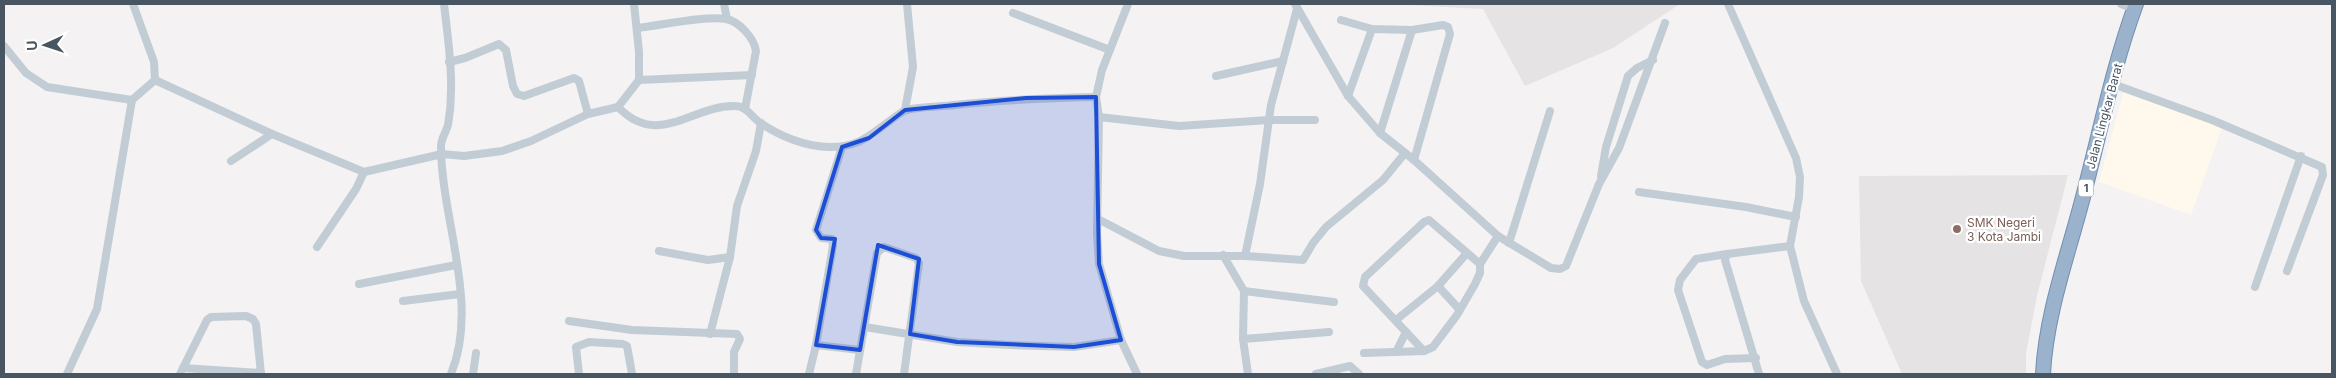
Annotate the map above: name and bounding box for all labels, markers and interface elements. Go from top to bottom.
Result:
north arrow [20,20,70,70]
text: U [23,40,40,51]
street label: Jalan Lingkar Barat [2083,61,2125,171]
road number: 1 [2078,180,2094,197]
place label: SMK Negeri 3 Kota Jambi [1967,215,2041,244]
marker: SMK Negeri 3 Kota Jambi [1951,223,1963,235]

